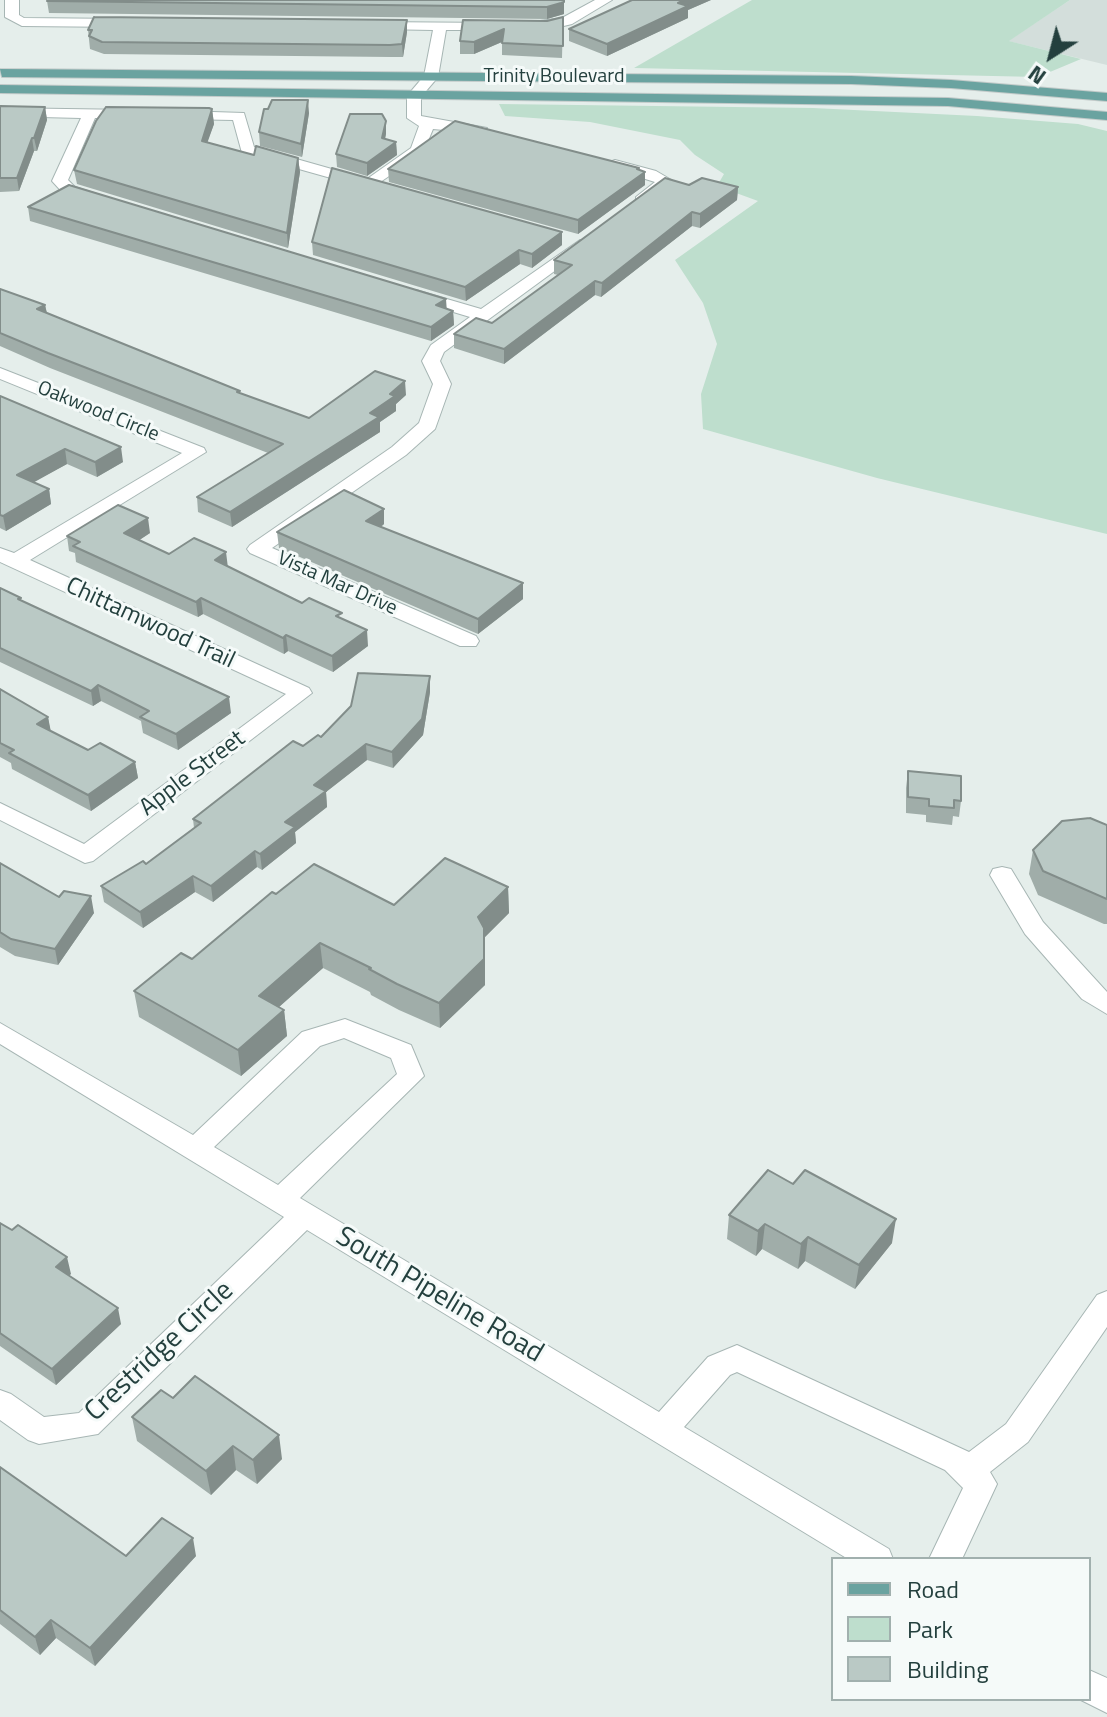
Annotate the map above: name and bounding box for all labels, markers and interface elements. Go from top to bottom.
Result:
north arrow [1011,16,1091,96]
text: N [1021,57,1053,94]
street label: Trinity Boulevard [483,65,625,89]
street label: Oakwood Circle [33,377,163,447]
street label: Vista Mar Drive [273,547,401,621]
street label: Chittamwood Trail [61,572,239,676]
street label: Apple Street [135,725,251,823]
street label: South Pipeline Road [329,1221,549,1371]
street label: Crestridge Circle [79,1275,241,1429]
legend [831,1557,1091,1701]
text: Road [907,1571,959,1607]
text: Park [907,1611,953,1647]
text: Building [907,1651,989,1687]

